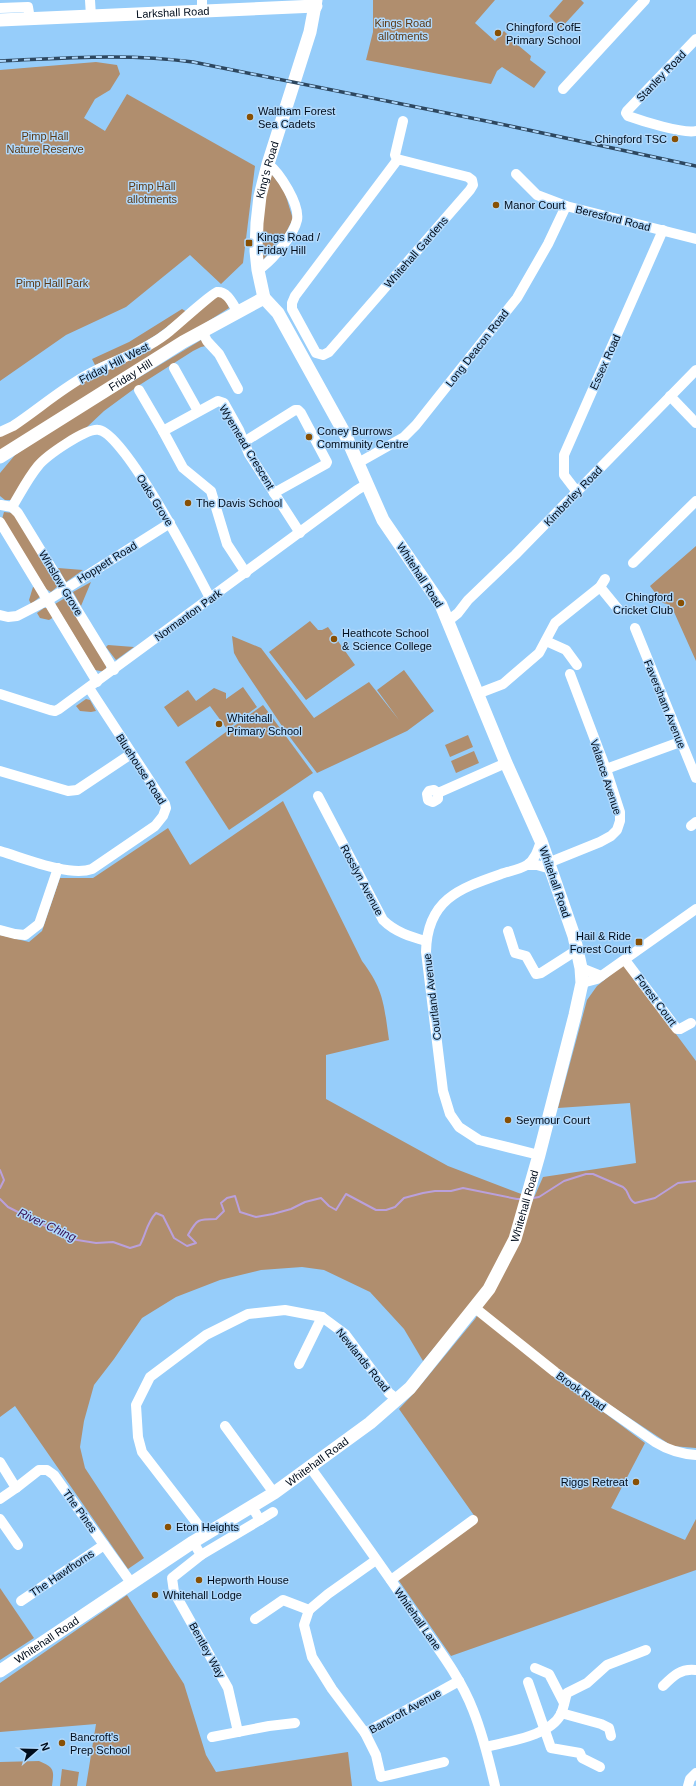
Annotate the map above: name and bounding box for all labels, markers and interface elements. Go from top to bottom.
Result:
street label: Larkshall Road [136,5,210,20]
park label: Kings Road allotments [375,17,431,42]
place label: Chingford CofE Primary School [506,21,581,46]
marker: Chingford CofE Primary School [493,28,503,38]
street label: Stanley Road [634,48,688,104]
place label: Waltham Forest Sea Cadets [258,105,335,130]
marker: Waltham Forest Sea Cadets [245,112,255,122]
park label: Pimp Hall Nature Reserve [6,130,84,155]
place label: Chingford TSC [594,133,667,145]
marker: Chingford TSC [670,134,680,144]
street label: King's Road [254,140,281,200]
park label: Pimp Hall allotments [127,180,178,205]
place label: Manor Court [504,199,565,211]
marker: Manor Court [491,200,501,210]
street label: Beresford Road [574,203,652,233]
street label: Whitehall Gardens [382,214,451,290]
place label: Kings Road / Friday Hill [257,231,321,256]
marker: Kings Road / Friday Hill [244,238,254,248]
park label: Pimp Hall Park [16,277,89,289]
street label: Long Deacon Road [443,307,511,389]
street label: Essex Road [587,332,623,392]
street label: Friday Hill West [77,340,151,386]
street label: Friday Hill [106,356,154,394]
street label: Wyemead Crescent [217,403,277,491]
place label: Coney Burrows Community Centre [317,425,409,450]
marker: Coney Burrows Community Centre [304,432,314,442]
street label: Kimberley Road [542,464,604,528]
street label: Oaks Grove [134,472,176,528]
place label: The Davis School [196,497,282,509]
marker: The Davis School [183,498,193,508]
street label: Hoppett Road [75,539,139,585]
street label: Whitehall Road [395,540,445,610]
street label: Winslow Grove [37,548,85,618]
street label: Normanton Park [152,586,224,643]
place label: Chingford Cricket Club [613,591,673,616]
marker: Chingford Cricket Club [676,598,686,608]
place label: Heathcote School & Science College [342,627,432,652]
marker: Heathcote School & Science College [329,634,339,644]
street label: Faversham Avenue [642,658,688,750]
place label: Whitehall Primary School [227,712,302,737]
marker: Whitehall Primary School [214,719,224,729]
street label: Bluehouse Road [114,732,168,806]
street label: Valance Avenue [588,738,624,816]
street label: Rosslyn Avenue [338,842,386,918]
street label: Whitehall Road [537,845,573,919]
place label: Hail & Ride Forest Court [570,930,631,955]
marker: Hail & Ride Forest Court [634,937,644,947]
street label: Courtland Avenue [421,953,443,1041]
street label: Forest Court [633,972,679,1028]
place label: Seymour Court [516,1114,590,1126]
marker: Seymour Court [503,1115,513,1125]
street label: Whitehall Road [508,1169,540,1244]
water label: River Ching [16,1205,79,1245]
street label: Newlands Road [334,1326,392,1394]
street label: Brook Road [554,1369,608,1413]
street label: Whitehall Road [283,1435,351,1489]
place label: Riggs Retreat [561,1476,628,1488]
marker: Riggs Retreat [631,1477,641,1487]
street label: The Pines [61,1487,100,1535]
place label: Eton Heights [176,1521,239,1533]
marker: Eton Heights [163,1522,173,1532]
street label: The Hawthorns [28,1547,97,1599]
place label: Hepworth House [207,1574,289,1586]
marker: Hepworth House [194,1575,204,1585]
street label: Whitehall Lane [392,1586,444,1652]
place label: Whitehall Lodge [163,1589,242,1601]
marker: Whitehall Lodge [150,1590,160,1600]
street label: Whitehall Road [12,1614,81,1666]
street label: Bentley Way [187,1620,227,1680]
street label: Bancroft Avenue [367,1686,443,1736]
north arrow [16,1730,56,1770]
place label: Bancroft's Prep School [70,1731,130,1756]
marker: Bancroft's Prep School [57,1738,67,1748]
text: N [38,1741,52,1752]

